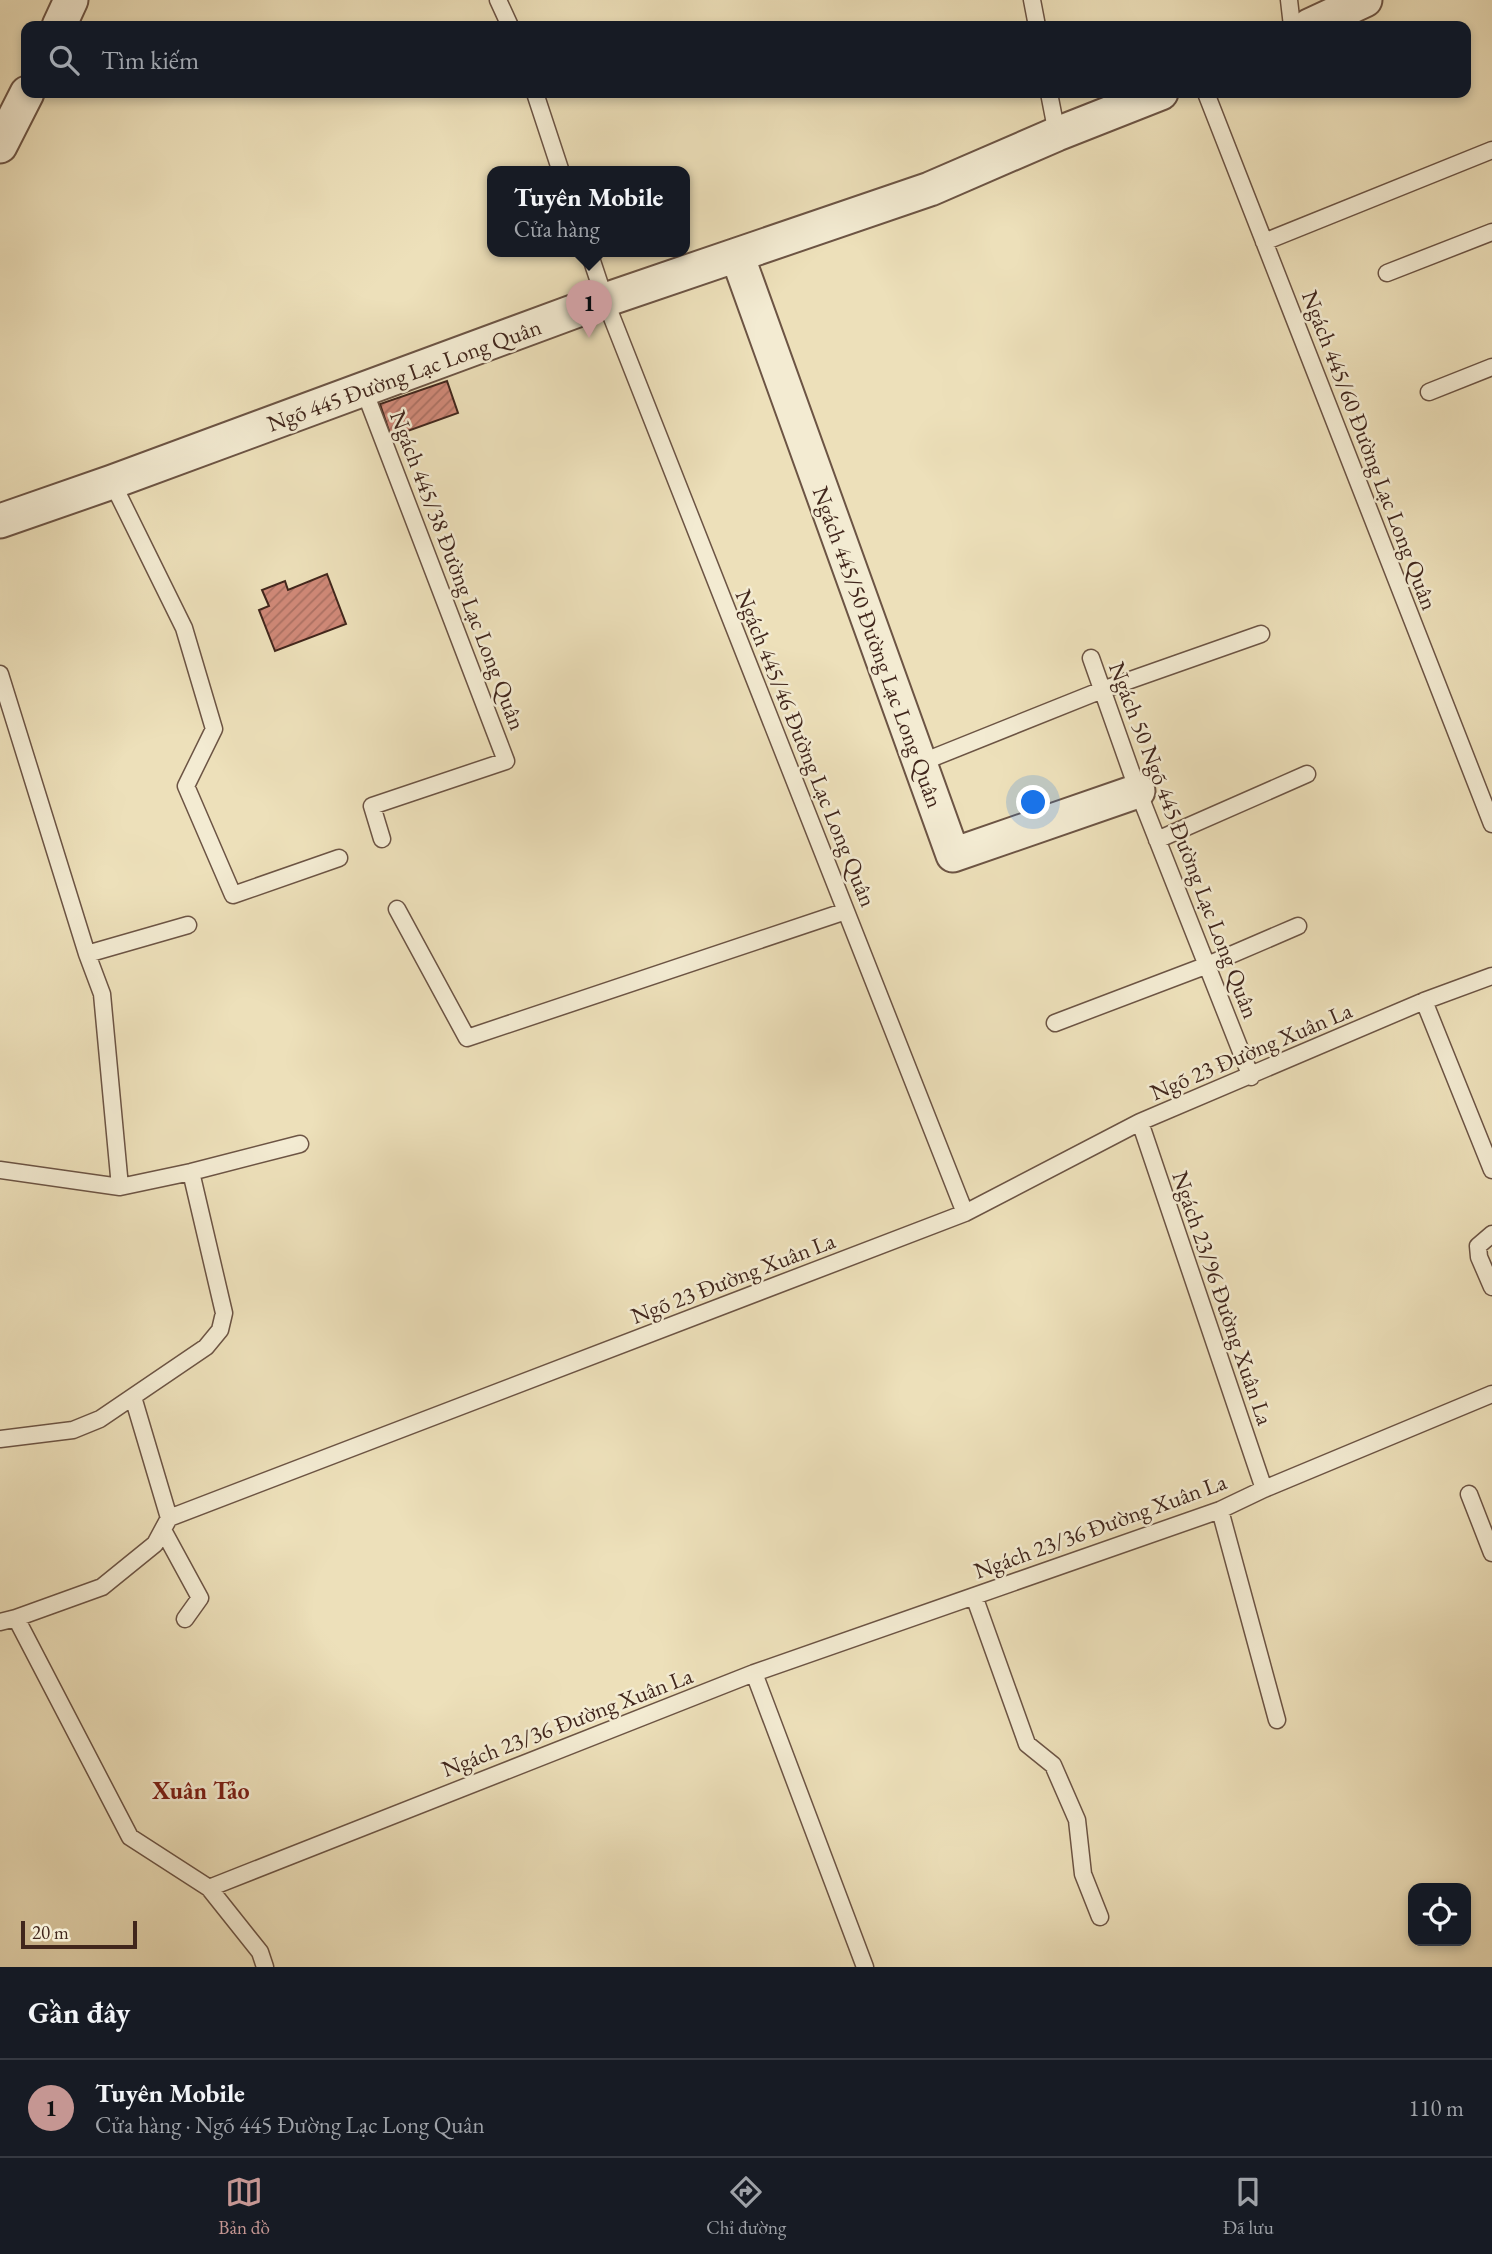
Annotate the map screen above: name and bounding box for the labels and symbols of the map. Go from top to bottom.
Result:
pin: 1 [566,280,612,338]
street label: Ngách 445/60 Đường Lạc Long Quân [1295,286,1445,614]
street label: Ngõ 445 Đường Lạc Long Quân [263,311,545,439]
street label: Ngách 445/38 Đường Lạc Long Quân [383,406,533,734]
street label: Ngách 445/50 Đường Lạc Long Quân [806,482,950,812]
street label: Ngách 445/46 Đường Lạc Long Quân [728,585,884,911]
street label: Ngách 50 Ngõ 445 Đường Lạc Long Quân [1102,657,1266,1023]
your location [1016,785,1050,819]
street label: Ngõ 23 Đường Xuân La [1146,995,1357,1107]
street label: Ngách 23/96 Đường Xuân La [1165,1167,1281,1430]
street label: Ngõ 23 Đường Xuân La [627,1225,840,1331]
street label: Ngách 23/36 Đường Xuân La [970,1466,1231,1586]
street label: Ngách 23/36 Đường Xuân La [437,1660,698,1784]
district label: Xuân Tảo [151,1775,250,1806]
scale bar [21,1918,136,1950]

